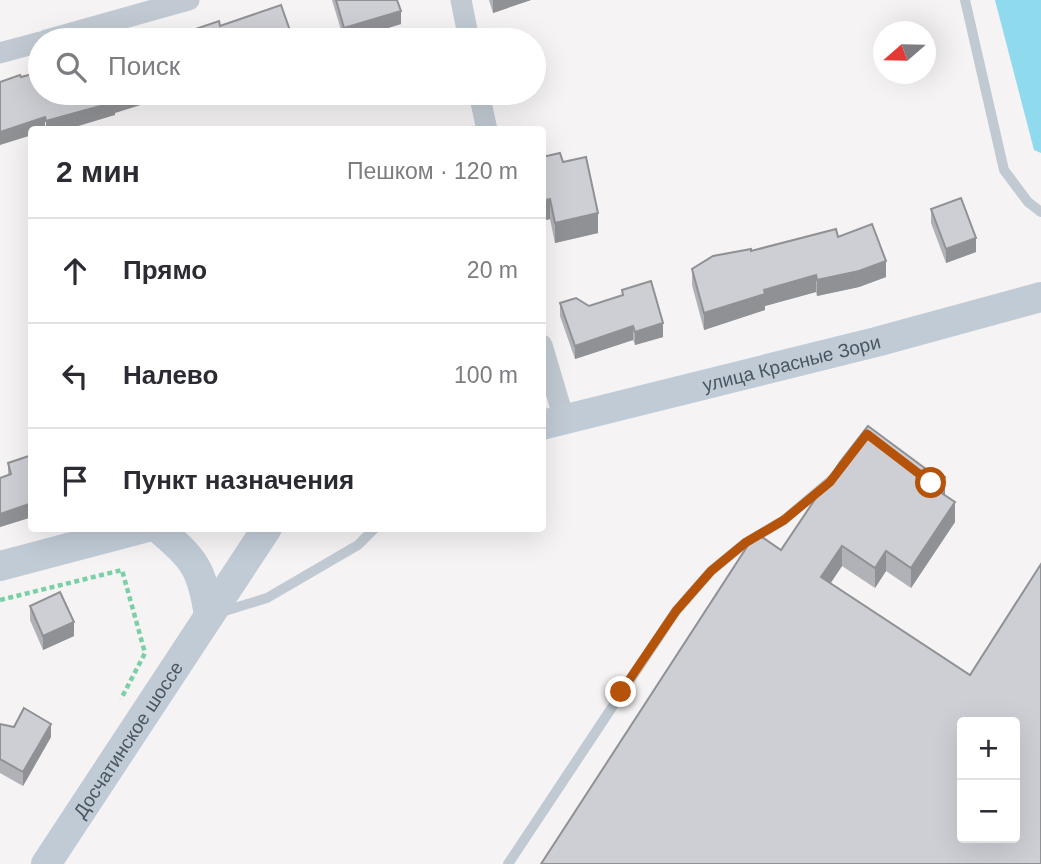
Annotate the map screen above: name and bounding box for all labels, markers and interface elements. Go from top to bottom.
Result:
north arrow [873,21,936,84]
search box [28,28,546,105]
icon: search [52,48,90,86]
text: Поиск [108,51,180,81]
text: 2 мин [56,155,140,188]
text: Пешком · 120 m [347,158,518,184]
icon: ahead [56,252,94,290]
text: Прямо [123,255,207,285]
text: 20 m [467,257,518,283]
street label: улица Красные Зори [700,331,883,396]
icon: left [56,357,94,395]
text: Налево [123,360,218,390]
text: 100 m [454,362,518,388]
icon: arrive [56,462,94,500]
text: Пункт назначения [123,465,354,495]
route start [915,467,946,498]
street label: Досчатинское шоссе [69,658,187,822]
route end [605,676,636,707]
map controls [957,717,1020,843]
button: + [957,717,1020,780]
button: − [957,780,1020,843]

